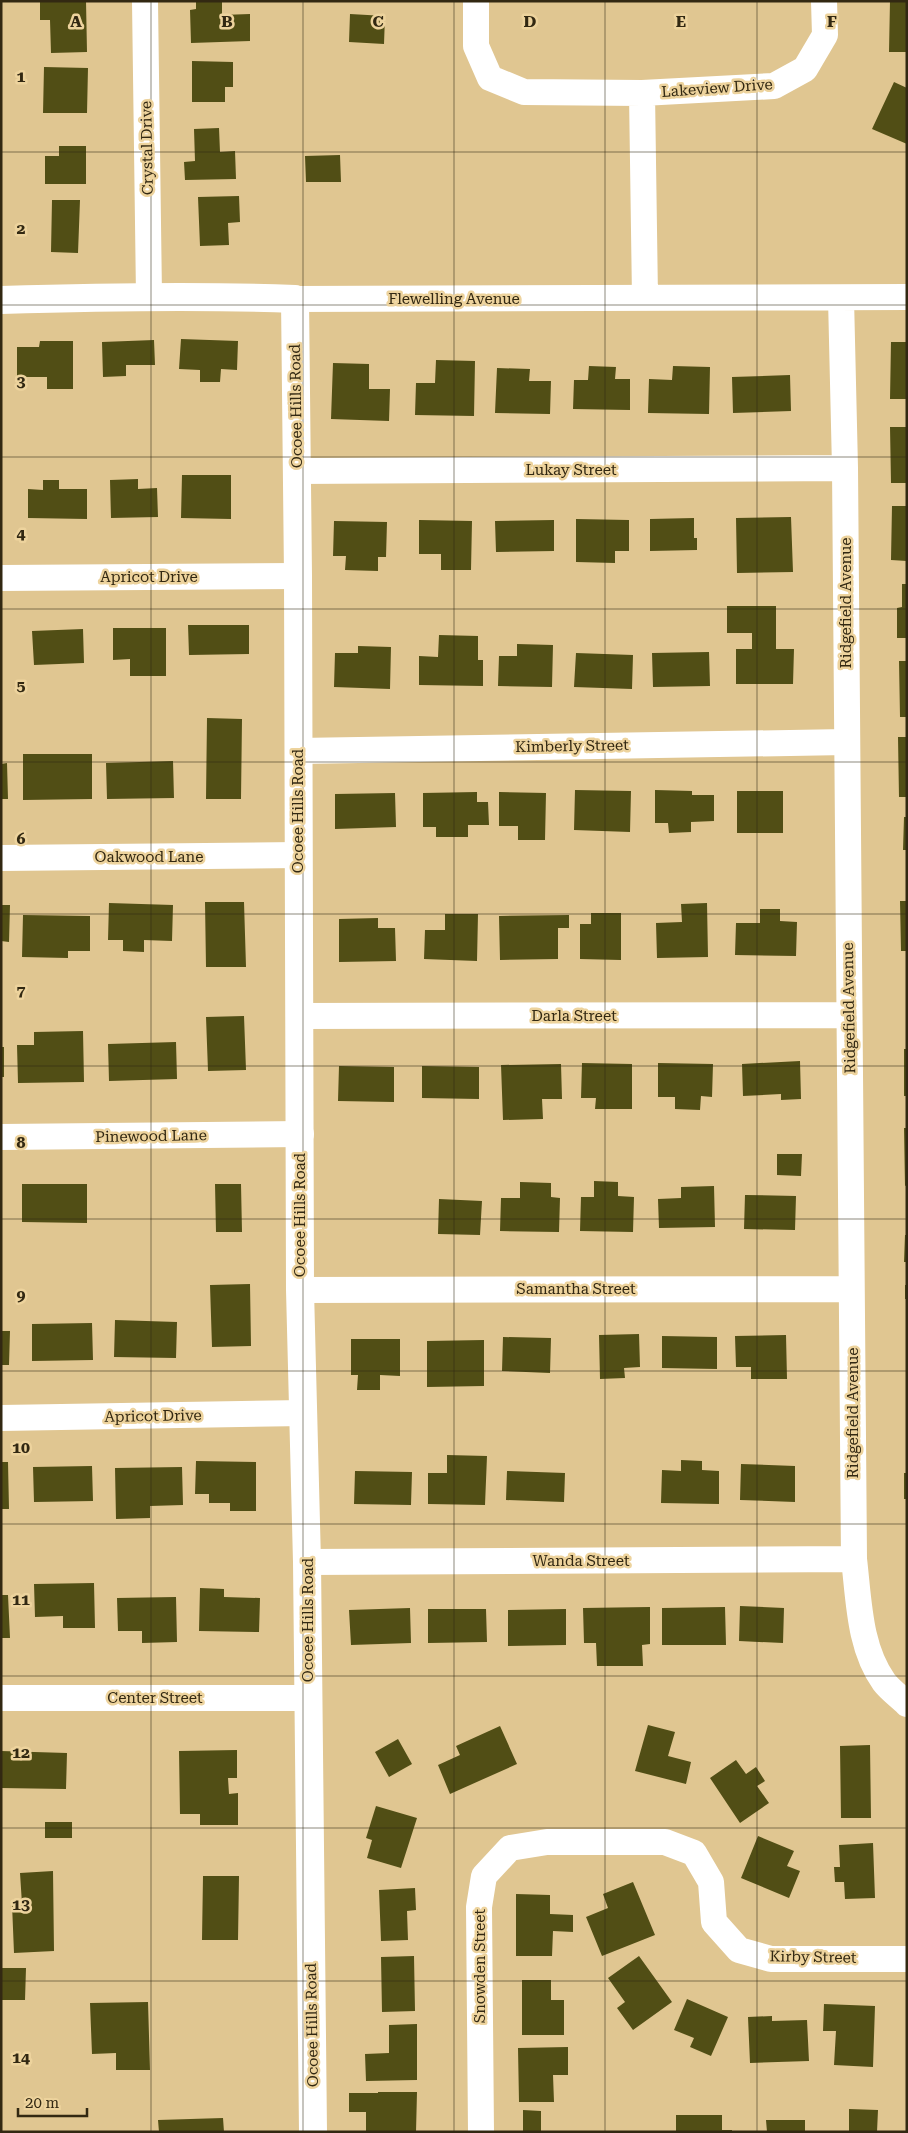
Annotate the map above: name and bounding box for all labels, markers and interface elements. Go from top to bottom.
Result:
text: A [70,12,82,31]
text: B [221,12,233,31]
text: C [372,12,384,31]
text: D [524,12,537,31]
text: E [676,12,686,31]
text: F [827,12,837,31]
text: 1 [17,67,26,86]
street label: Lakeview Drive [661,75,773,101]
street label: Crystal Drive [137,101,157,195]
text: 2 [17,219,26,238]
street label: Flewelling Avenue [388,290,520,308]
street label: Ocoee Hills Road [286,343,306,468]
text: 3 [17,372,26,391]
street label: Lukay Street [525,461,617,479]
text: 4 [17,524,26,543]
street label: Ridgefield Avenue [837,537,855,669]
street label: Apricot Drive [100,568,198,586]
text: 5 [17,676,26,695]
street label: Kimberly Street [515,736,629,756]
street label: Ocoee Hills Road [289,748,307,873]
text: 6 [17,829,26,848]
street label: Oakwood Lane [95,848,203,866]
street label: Ridgefield Avenue [839,942,859,1074]
text: 7 [17,981,26,1000]
street label: Darla Street [531,1007,617,1025]
street label: Pinewood Lane [95,1126,207,1146]
text: 8 [17,1133,26,1152]
street label: Ocoee Hills Road [291,1152,309,1277]
street label: Samantha Street [516,1280,636,1298]
text: 9 [17,1286,26,1305]
street label: Ridgefield Avenue [844,1347,862,1479]
street label: Apricot Drive [104,1406,202,1426]
text: 10 [12,1438,30,1457]
street label: Wanda Street [533,1552,630,1570]
street label: Ocoee Hills Road [299,1557,317,1682]
text: 11 [12,1590,30,1609]
street label: Center Street [107,1689,203,1707]
text: 12 [12,1743,30,1762]
text: 13 [12,1895,30,1914]
street label: Snowden Street [471,1908,489,2023]
street label: Kirby Street [769,1947,857,1967]
street label: Ocoee Hills Road [302,1962,322,2087]
text: 14 [12,2048,30,2067]
scale bar [18,2086,86,2118]
text: 20 m [25,2094,60,2112]

